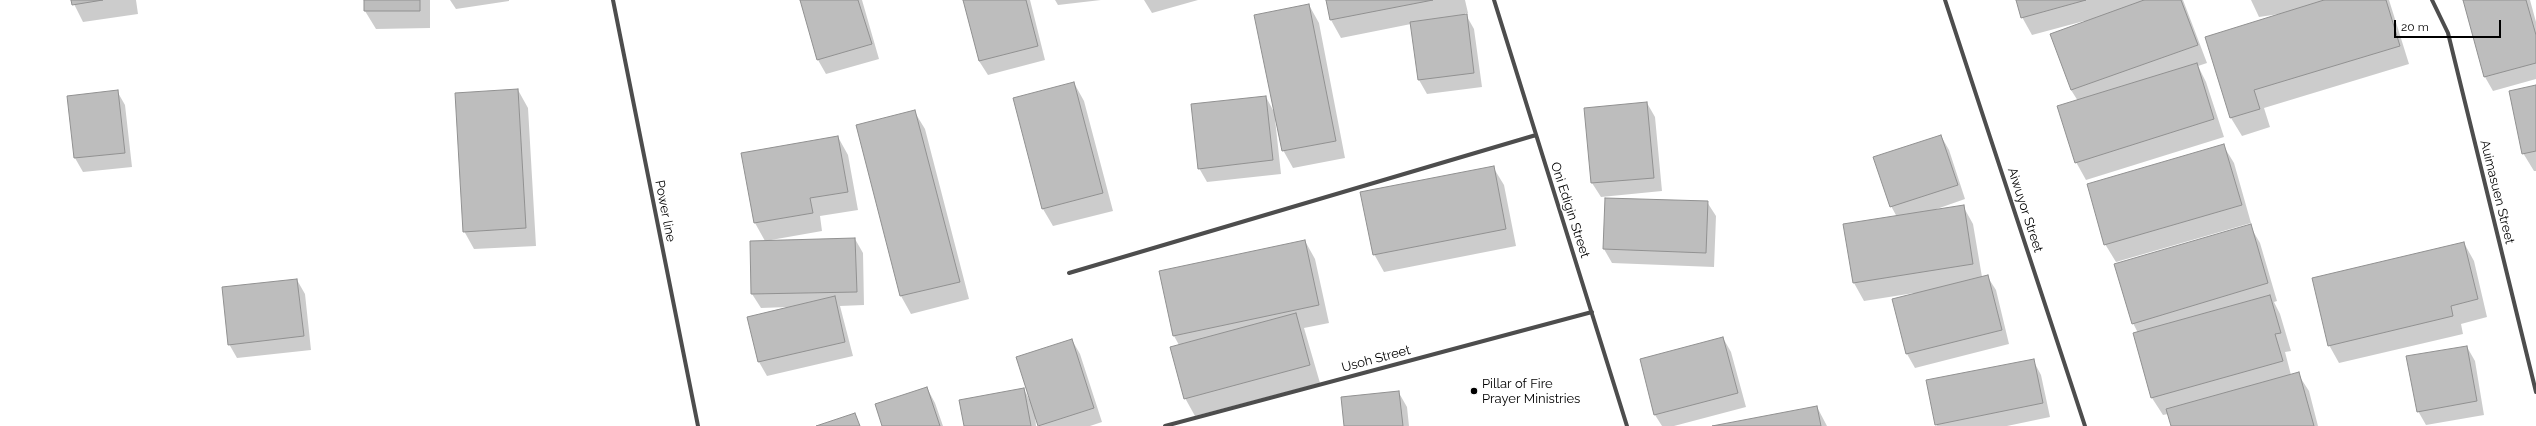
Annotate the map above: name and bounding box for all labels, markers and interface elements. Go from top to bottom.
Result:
scale bar [2396,12,2503,38]
text: 20 m [2401,20,2429,34]
street label: Auimasuen Street [2477,138,2517,246]
street label: Oni Edigin Street [1547,160,1593,260]
street label: Aiwuyor Street [2004,166,2046,254]
street label: Power line [651,179,679,243]
street label: Usoh Street [1340,342,1412,376]
place label: Pillar of Fire Prayer Ministries [1482,376,1580,407]
marker: Pillar of Fire Prayer Ministries [1469,386,1479,396]

